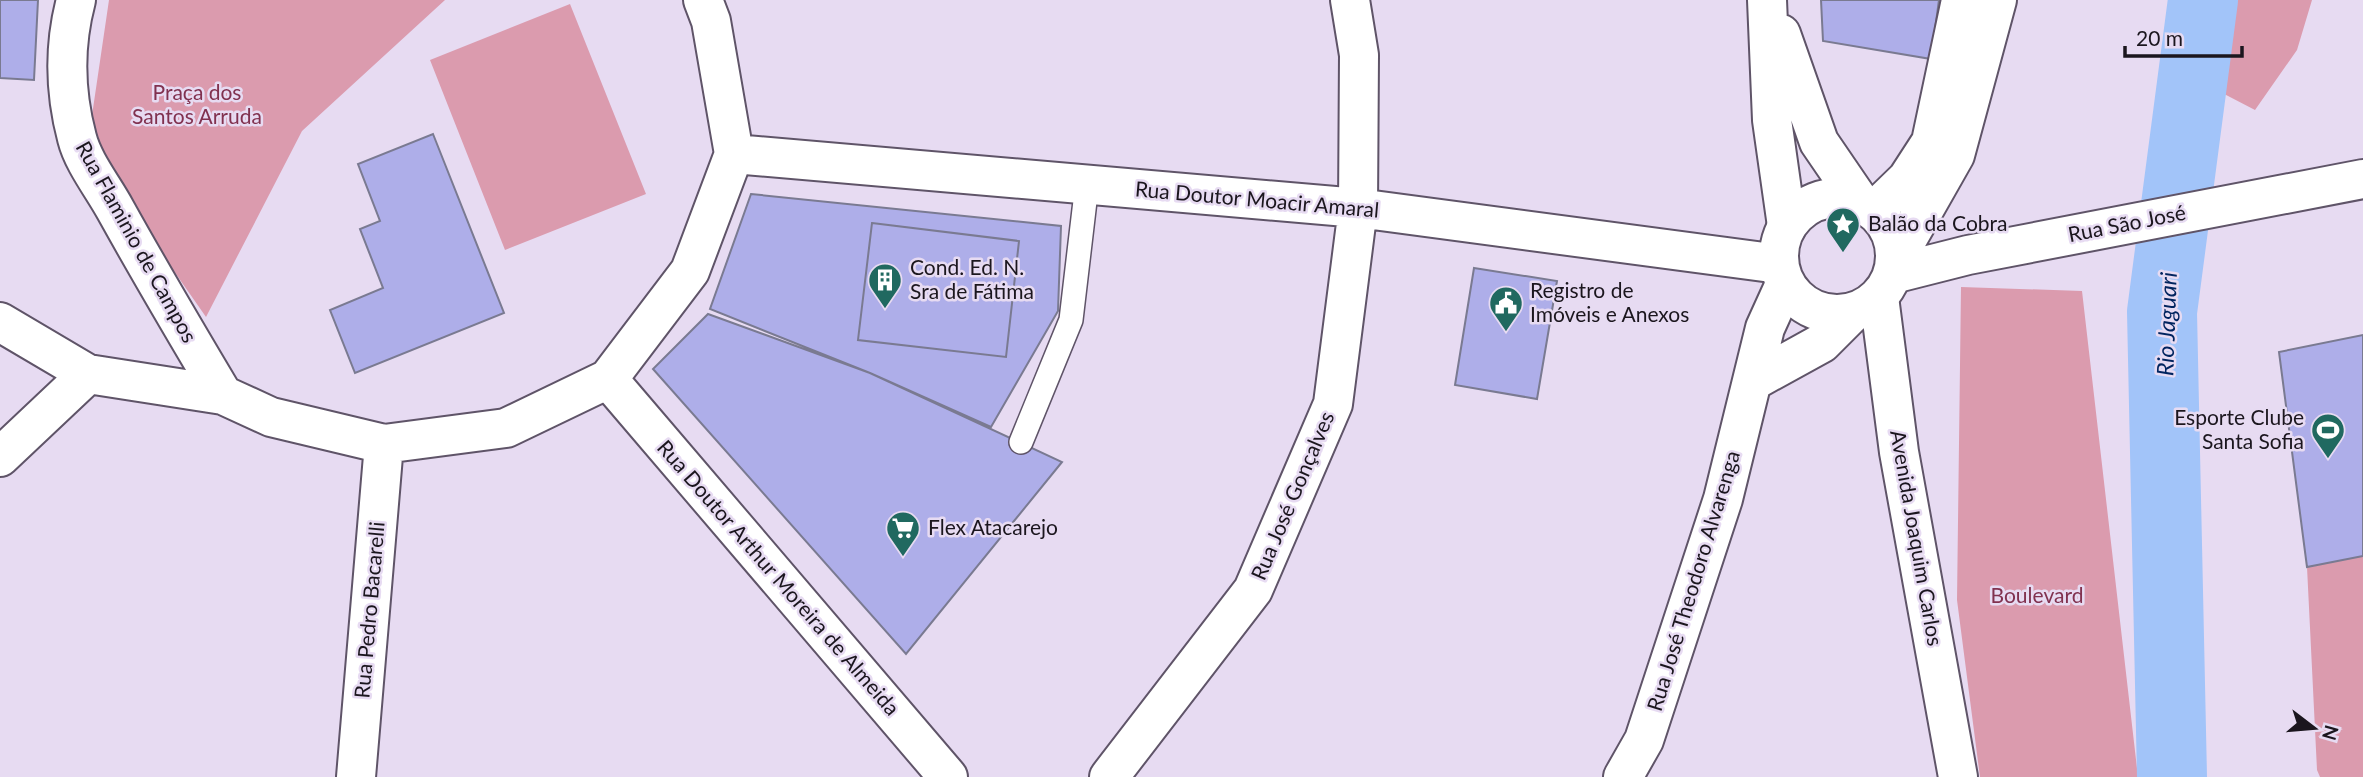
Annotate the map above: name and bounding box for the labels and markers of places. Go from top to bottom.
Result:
place icon: Balão da Cobra [1824,205,1862,254]
place label: Balão da Cobra [1868,210,2008,235]
place label: Cond. Ed. N. Sra de Fátima [910,254,1034,303]
building icon: Cond. Ed. N. Sra de Fátima [866,261,904,310]
place label: Registro de Imóveis e Anexos [1530,277,1689,326]
public building icon: Registro de Imóveis e Anexos [1487,284,1525,333]
place label: Esporte Clube Santa Sofia [2174,404,2304,453]
sports icon: Esporte Clube Santa Sofia [2309,411,2347,460]
supermarket icon: Flex Atacarejo [884,509,922,558]
place label: Flex Atacarejo [928,514,1058,539]

